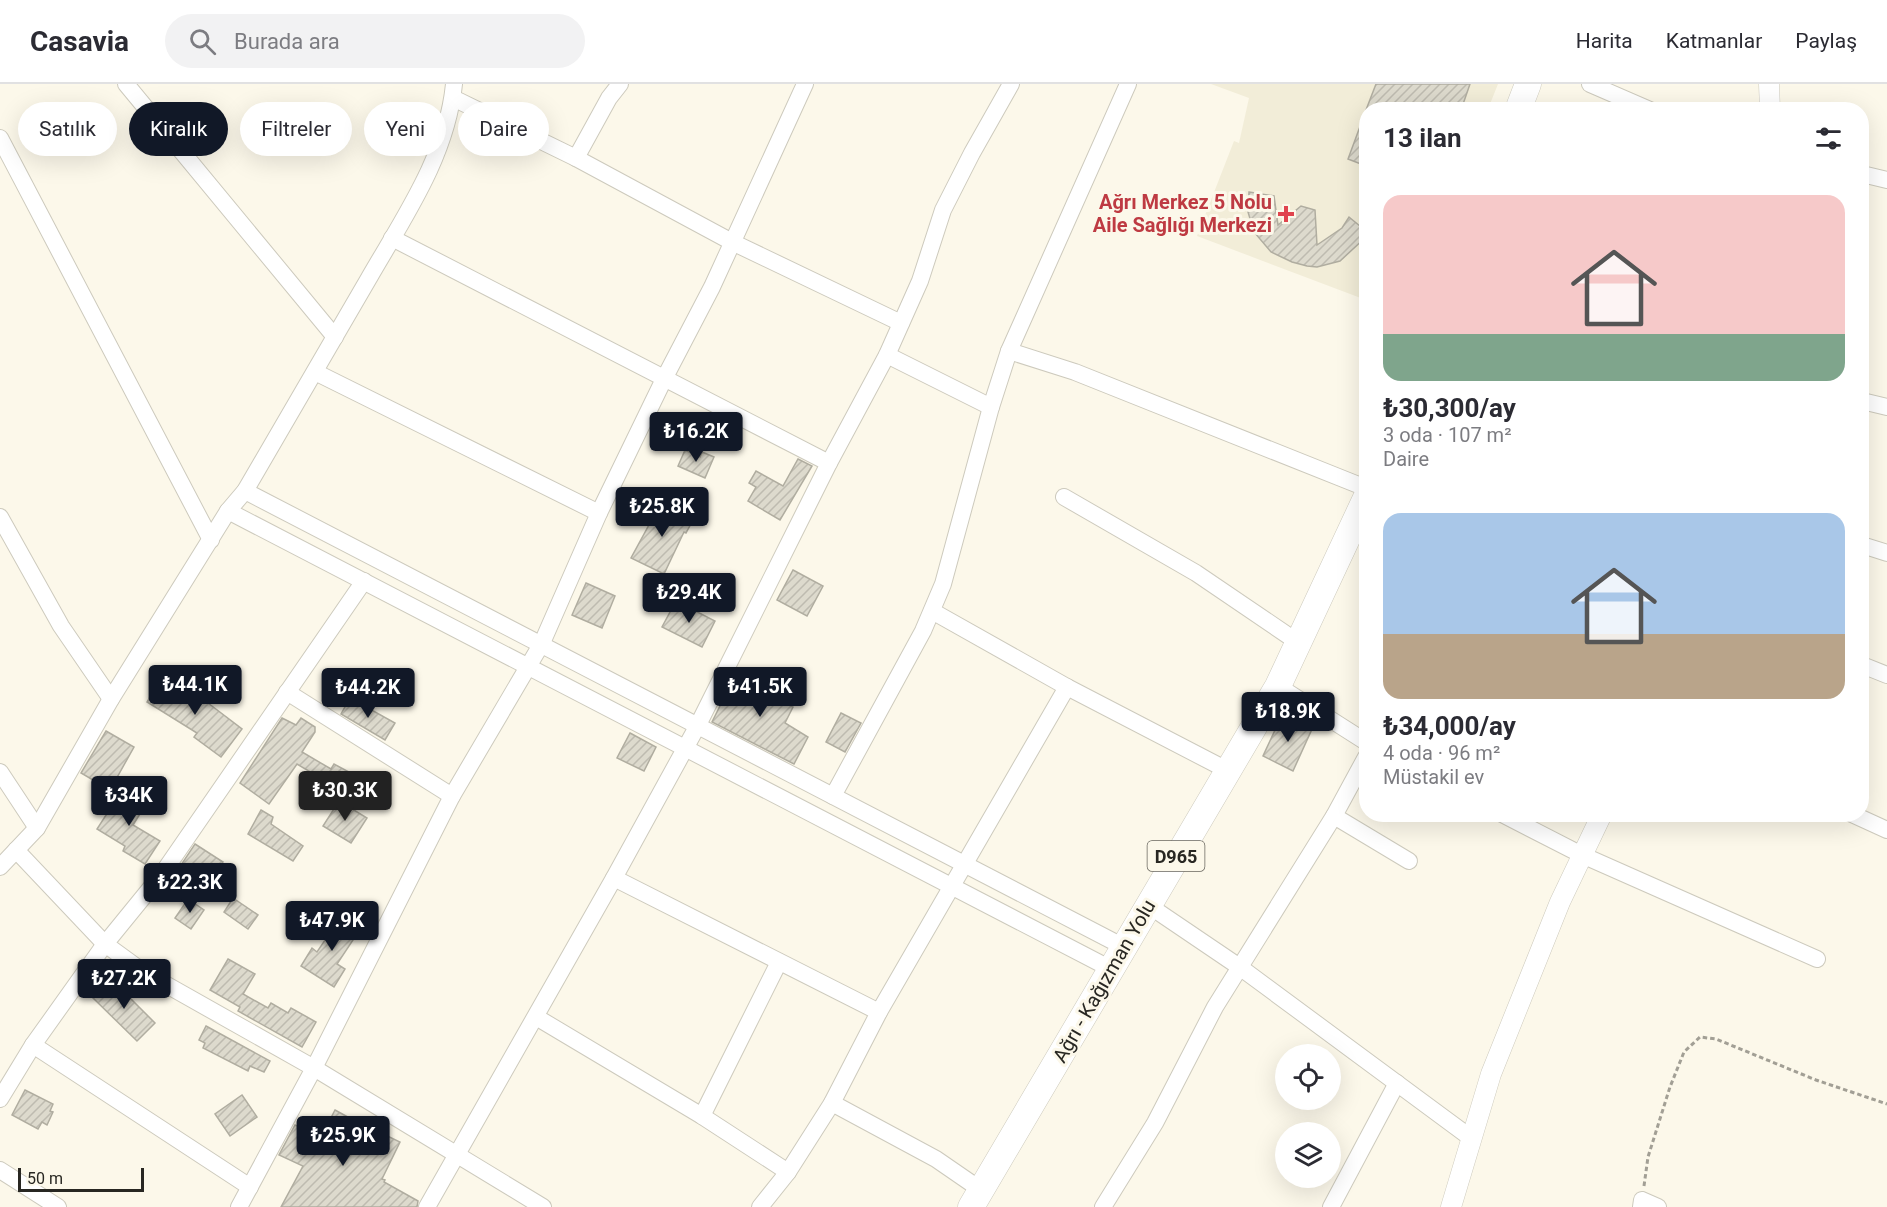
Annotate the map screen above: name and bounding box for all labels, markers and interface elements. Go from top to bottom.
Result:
search box [165,14,585,68]
text: Casavia [30,25,129,58]
icon: search [186,25,219,58]
text: Burada ara [234,29,340,54]
text: Harita [1576,29,1633,53]
text: Katmanlar [1666,29,1762,53]
text: Paylaş [1795,29,1857,53]
chip: Satılık [18,102,117,156]
chip: Kiralık [129,102,228,156]
chip: Filtreler [240,102,352,156]
chip: Yeni [364,102,446,156]
chip: Daire [458,102,549,156]
icon: filters [1812,122,1845,155]
text: 13 ilan [1383,123,1462,153]
place label: Ağrı Merkez 5 Nolu Aile Sağlığı Merkezi [1093,190,1272,237]
marker: Ağrı Merkez 5 Nolu Aile Sağlığı Merkezi [1277,205,1295,223]
icon: home [1560,234,1668,342]
text: ₺30,300/ay [1383,393,1516,423]
pin: ₺16.2K [647,412,745,463]
text: ₺16.2K [664,419,728,443]
text: 3 oda · 107 m² [1383,423,1511,447]
text: Daire [1383,447,1429,471]
pin: ₺25.8K [613,487,711,538]
text: ₺25.8K [630,494,694,518]
icon: home [1560,552,1668,660]
pin: ₺29.4K [640,573,738,624]
text: ₺29.4K [657,580,721,604]
pin: ₺44.1K [146,665,244,716]
pin: ₺41.5K [711,667,809,718]
pin: ₺44.2K [319,668,417,719]
text: ₺44.1K [163,672,227,696]
text: ₺41.5K [728,674,792,698]
text: ₺44.2K [336,675,400,699]
pin: ₺18.9K [1239,692,1337,743]
text: ₺18.9K [1256,699,1320,723]
text: ₺34,000/ay [1383,711,1516,741]
text: 4 oda · 96 m² [1383,741,1500,765]
text: Müstakil ev [1383,765,1484,789]
pin: ₺30.3K [296,771,394,822]
pin: ₺34K [93,776,165,827]
text: ₺30.3K [313,778,377,802]
text: ₺34K [105,783,153,807]
road number: D965 [1148,841,1204,871]
pin: ₺22.3K [141,863,239,914]
text: ₺22.3K [158,870,222,894]
street label: Ağrı - Kağızman Yolu [1048,895,1160,1067]
pin: ₺47.9K [283,901,381,952]
text: ₺47.9K [300,908,364,932]
pin: ₺27.2K [75,959,173,1010]
text: ₺27.2K [92,966,156,990]
map controls [1275,1044,1341,1188]
button: locate [1275,1044,1341,1110]
pin: ₺25.9K [294,1116,392,1167]
button: layers [1275,1122,1341,1188]
text: ₺25.9K [311,1123,375,1147]
scale bar [18,1165,144,1192]
text: 50 m [27,1169,63,1188]

